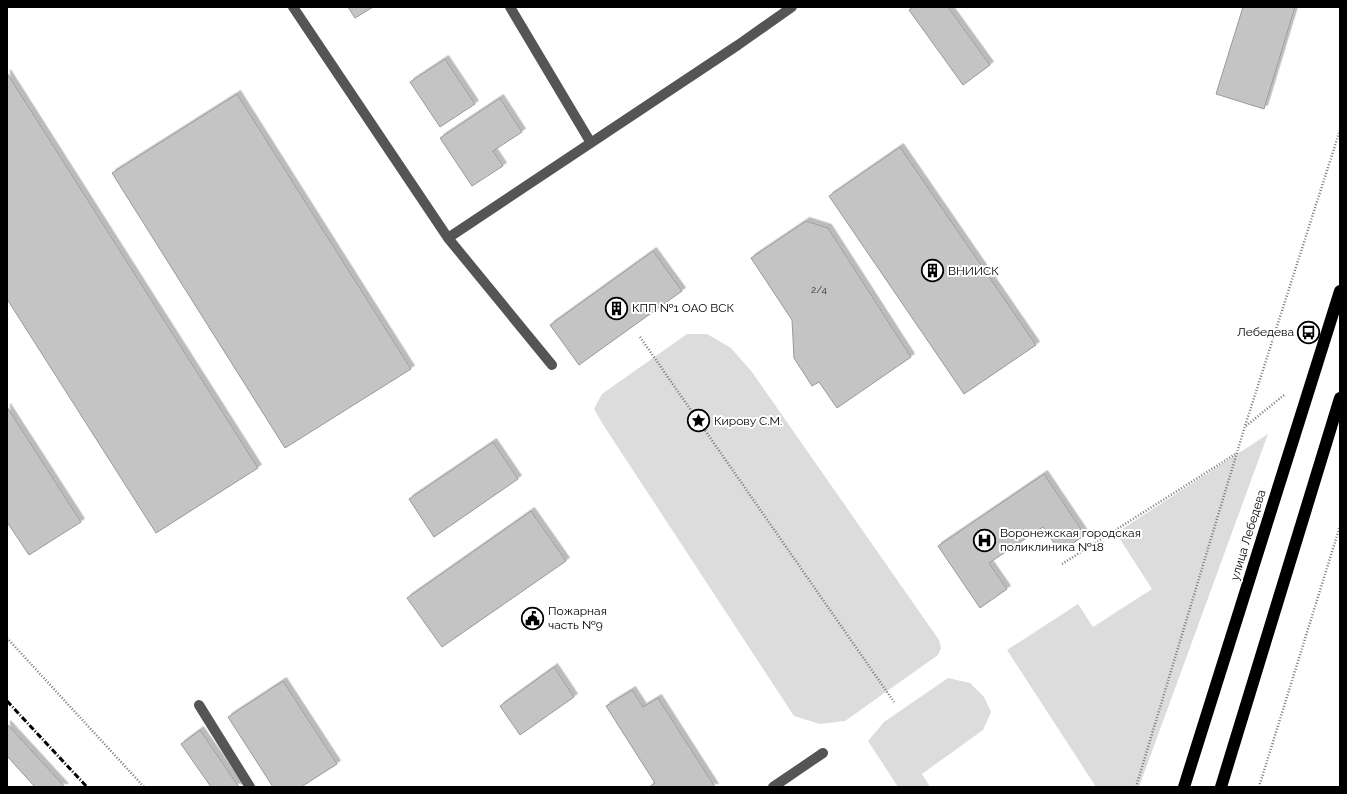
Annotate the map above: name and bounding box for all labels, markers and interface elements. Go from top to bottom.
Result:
building icon: ВНИИСК [919,258,945,284]
place label: ВНИИСК [948,264,999,278]
house number: 2/4 [811,284,827,295]
building icon: КПП №1 ОАО ВСК [603,295,629,321]
place label: КПП №1 ОАО ВСК [632,301,734,315]
bus stop icon: Лебедева [1296,319,1322,345]
place label: Лебедева [1237,325,1294,339]
place icon: Кирову С.М. [686,408,712,434]
place label: Кирову С.М. [714,414,782,428]
street label: улица Лебедева [1228,488,1268,582]
place label: Воронежская городская поликлиника №18 [1000,526,1141,554]
hospital icon: Воронежская городская поликлиника №18 [972,527,998,553]
place label: Пожарная часть №9 [548,604,607,632]
public building icon: Пожарная часть №9 [520,605,546,631]

